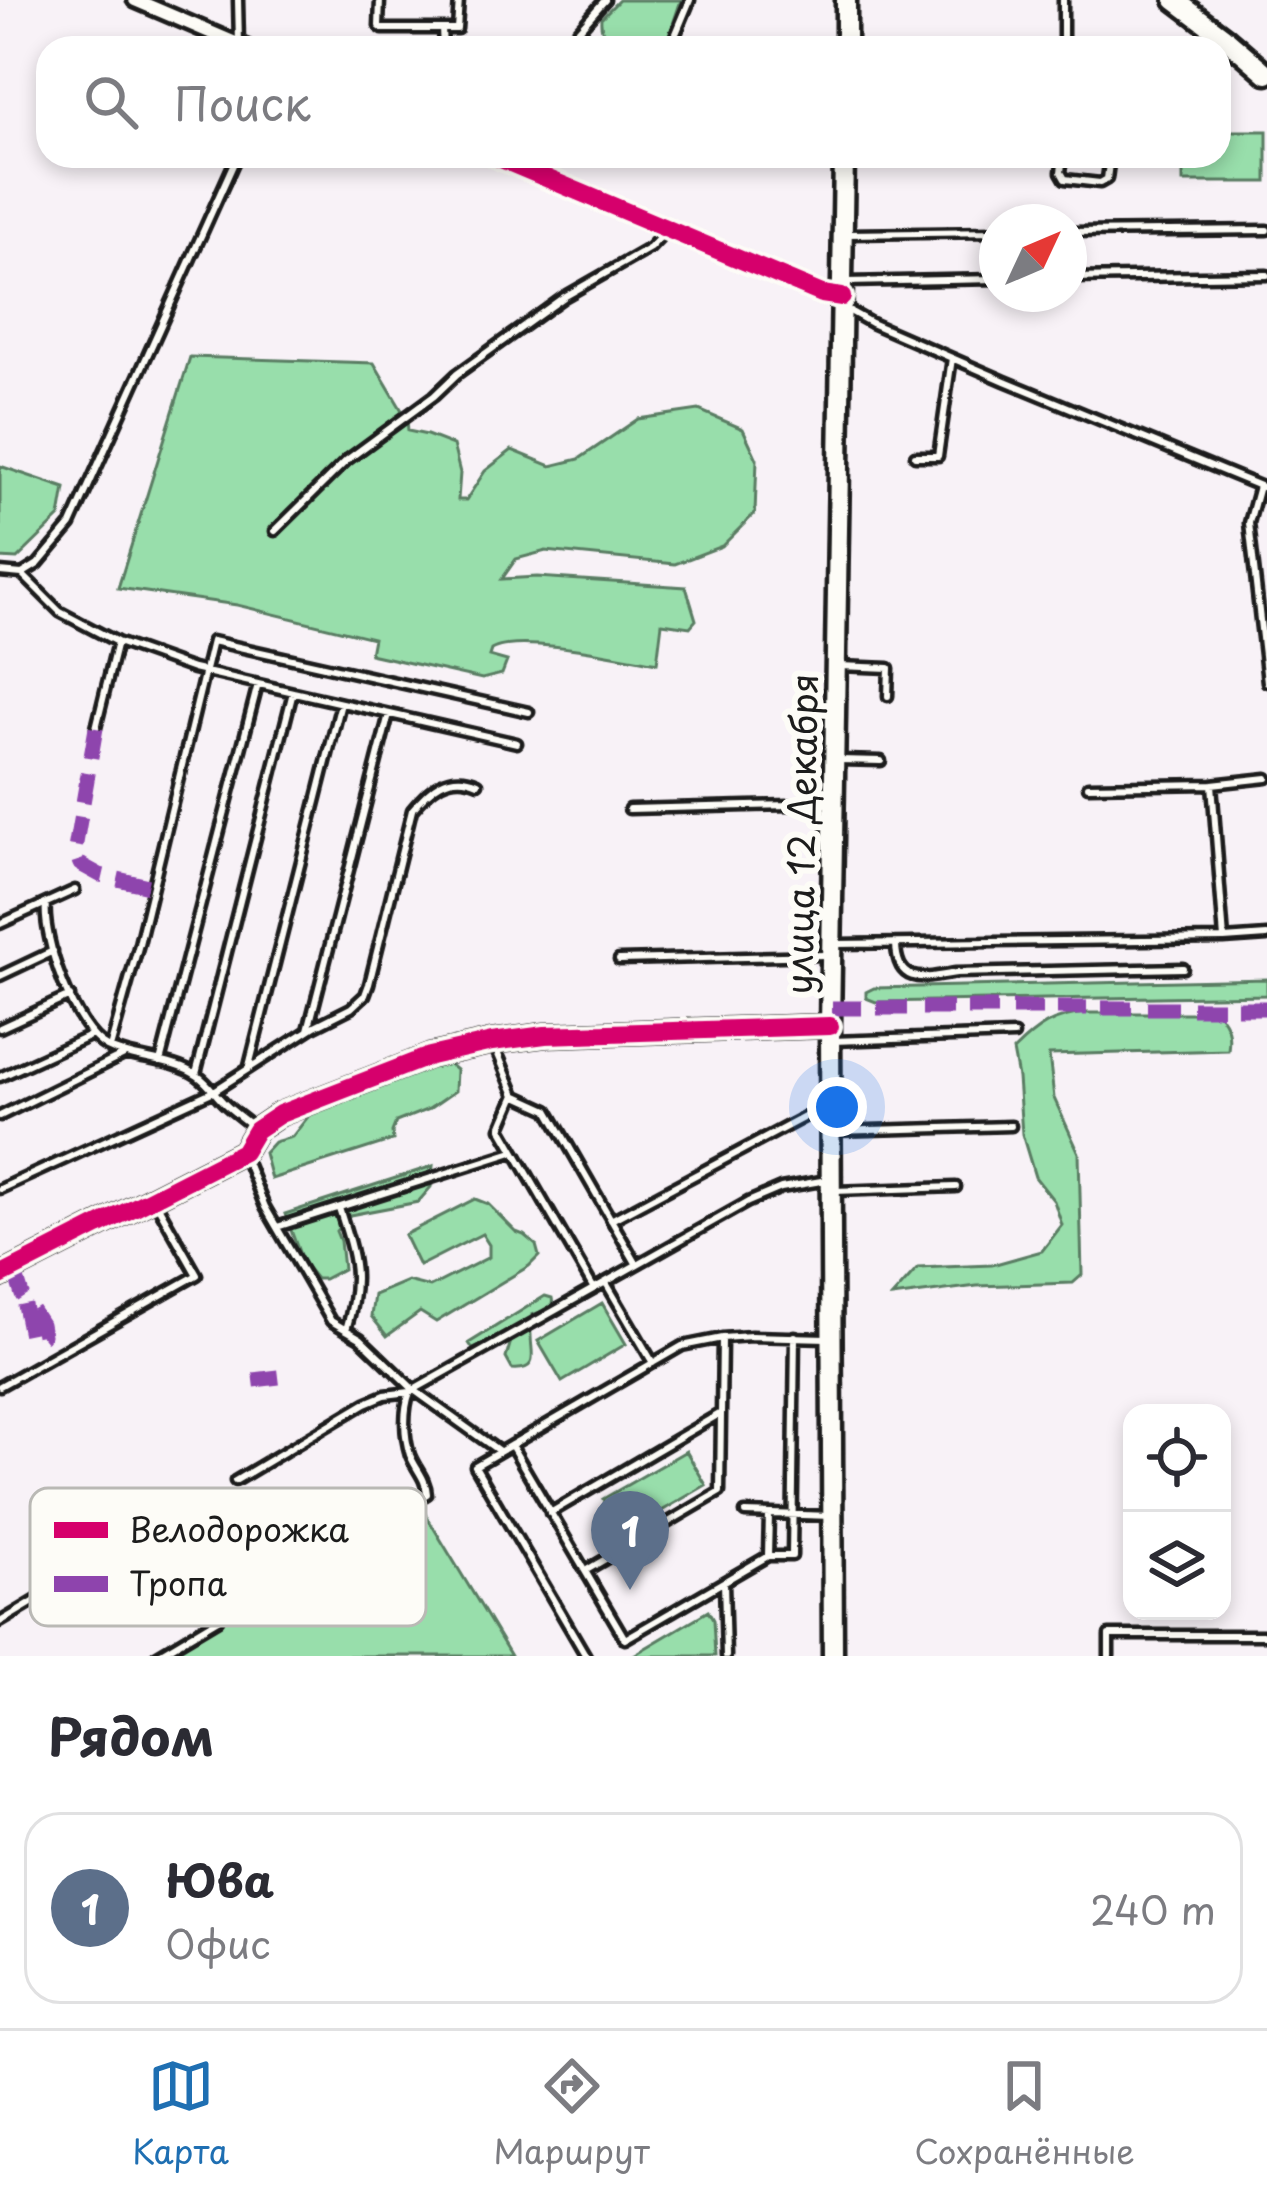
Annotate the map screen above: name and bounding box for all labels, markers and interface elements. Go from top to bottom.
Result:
search box [36,36,1231,168]
text: Поиск [174,68,311,136]
icon: search [78,69,144,135]
north arrow [979,204,1087,312]
street label: улица 12 Декабря [770,673,830,995]
your location [807,1077,867,1137]
map controls [1123,1404,1231,1620]
button: locate [1123,1404,1231,1512]
legend [30,1488,426,1626]
pin: 1 [591,1491,669,1590]
text: Велодорожка [129,1503,349,1553]
button: layers [1123,1512,1231,1620]
text: Тропа [129,1557,228,1607]
text: Рядом [48,1696,214,1773]
text: Юва [165,1845,274,1913]
text: 1 [81,1879,99,1938]
text: 240 m [1090,1879,1216,1938]
text: Офис [165,1913,271,1972]
tab: Карта [132,2053,229,2175]
tab: Маршрут [494,2053,650,2175]
tab: Сохранённые [914,2053,1135,2175]

